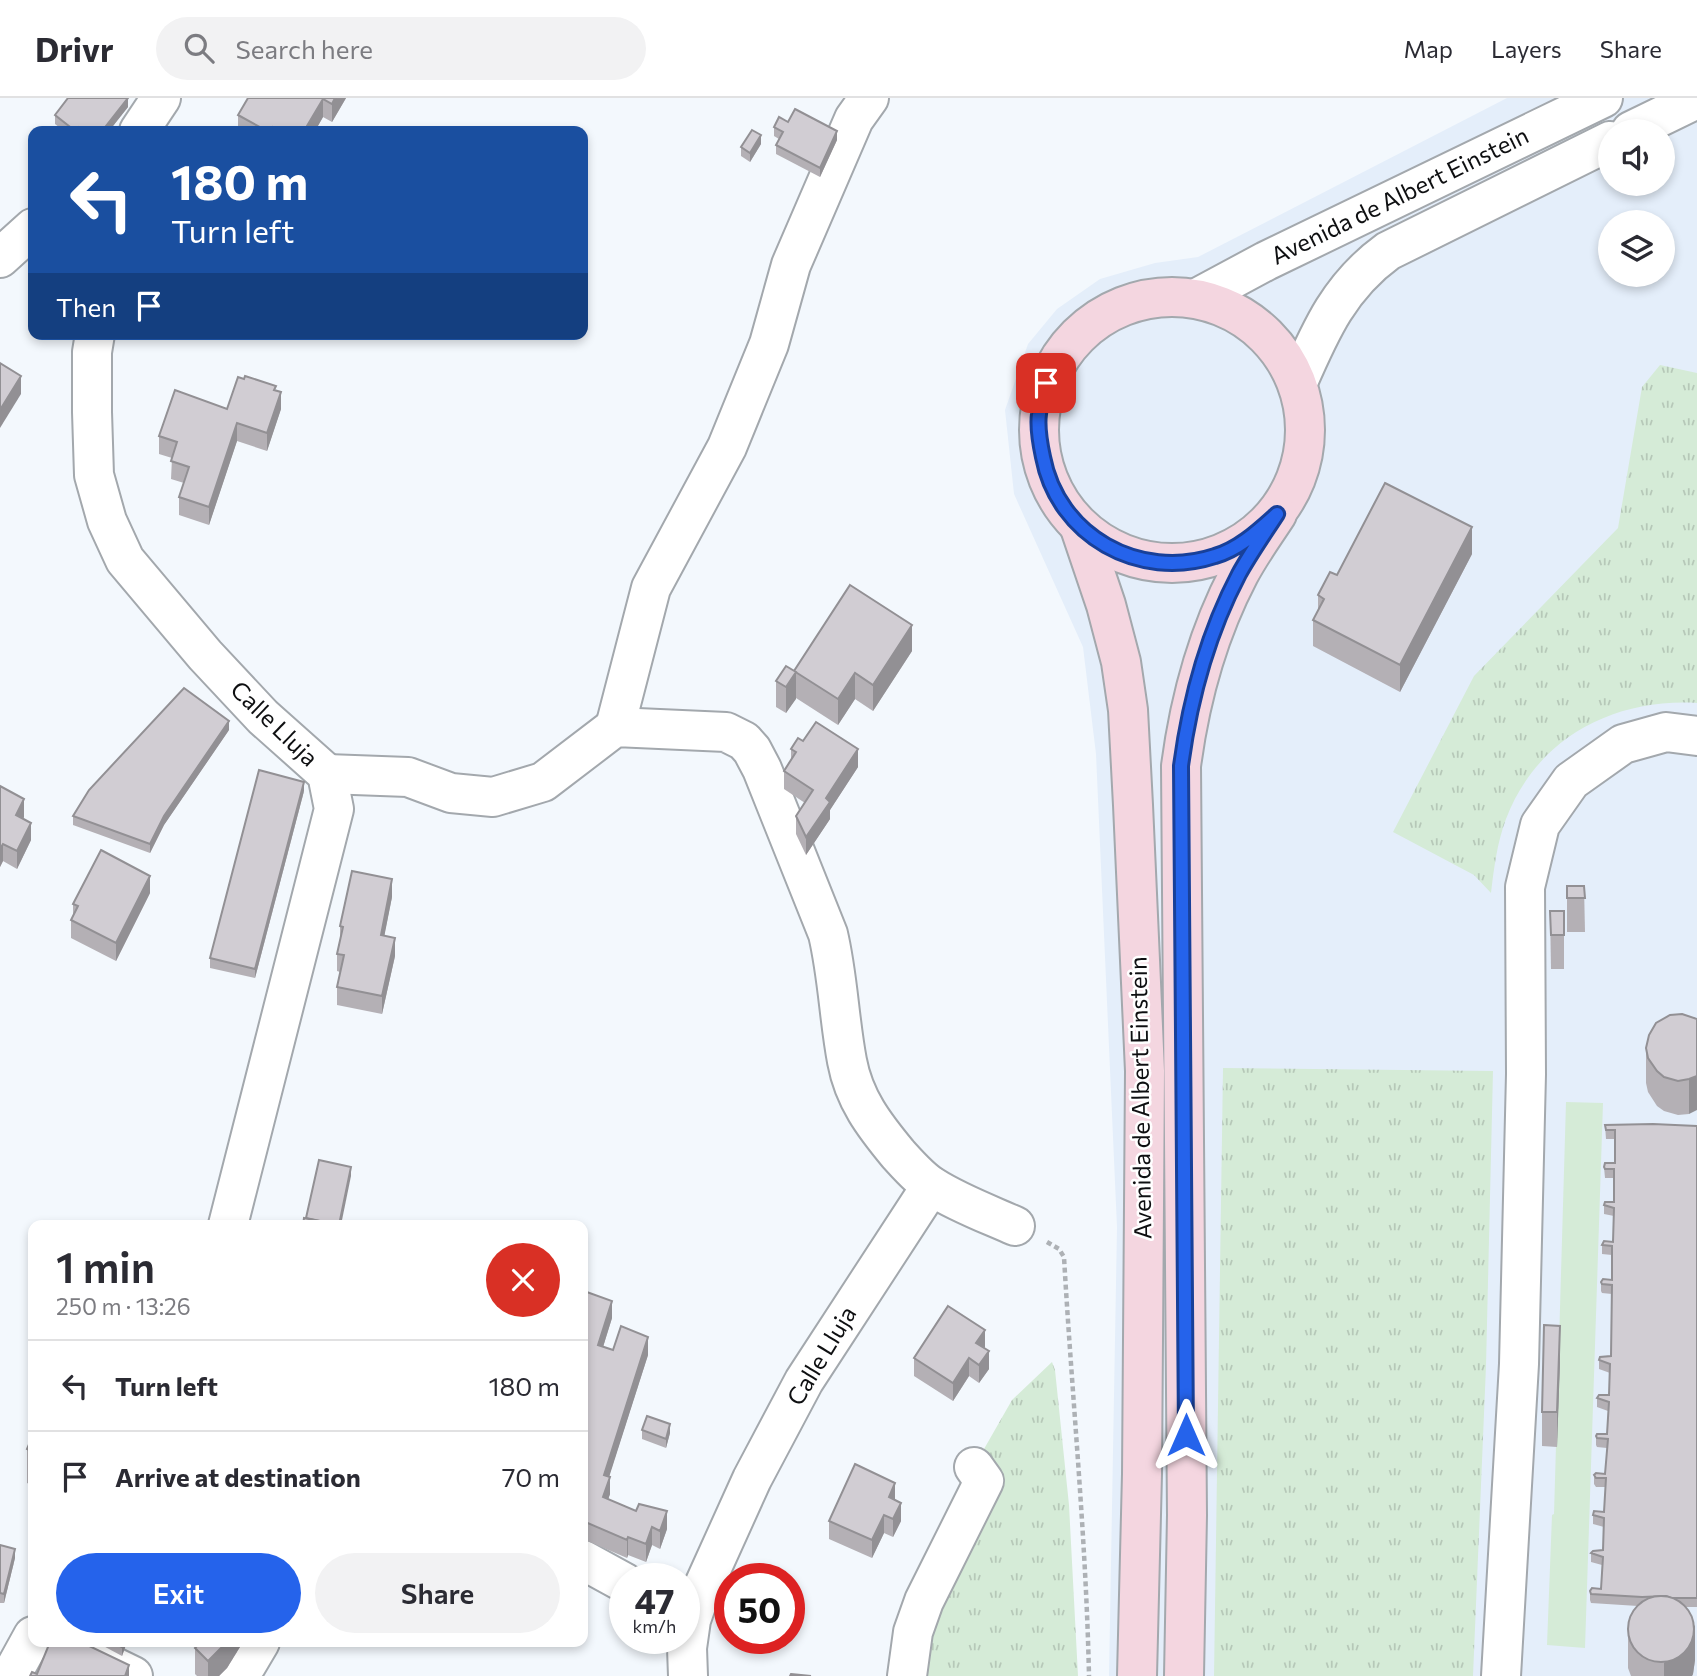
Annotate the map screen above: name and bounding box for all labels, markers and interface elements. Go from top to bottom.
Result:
search box [156,17,646,80]
text: Drivr [35,28,114,69]
icon: search [180,29,218,67]
text: Search here [236,33,373,64]
text: Map [1404,34,1453,63]
text: Layers [1491,34,1562,63]
text: Share [1600,34,1662,63]
map controls [1598,119,1675,287]
button: sound [1598,119,1675,196]
street label: Avenida de Albert Einstein [1266,120,1533,270]
text: 180 m [171,150,308,210]
icon: left [56,154,147,245]
text: Turn left [171,210,295,250]
button: layers [1598,210,1675,287]
icon: arrive [130,287,168,325]
text: Then [56,291,116,322]
pin [1016,353,1076,413]
icon: arrive [1027,364,1065,402]
street label: Calle Lluja [225,674,325,772]
street label: Avenida de Albert Einstein [1123,956,1156,1240]
text: 1 min [56,1240,155,1292]
button: close [486,1243,560,1317]
text: 250 m · 13:26 [56,1292,191,1320]
street label: Calle Lluja [780,1300,862,1410]
icon: left [56,1367,94,1405]
text: Turn left [115,1370,218,1401]
text: 180 m [488,1370,560,1401]
position arrow [1149,1398,1223,1472]
icon: arrive [56,1458,94,1496]
text: Arrive at destination [115,1461,361,1492]
text: 70 m [502,1461,560,1492]
button: Exit [56,1553,301,1633]
button: Share [315,1553,560,1633]
speed limit sign: 50 [714,1563,805,1654]
text: 47 [634,1578,675,1621]
text: km/h [633,1615,676,1637]

